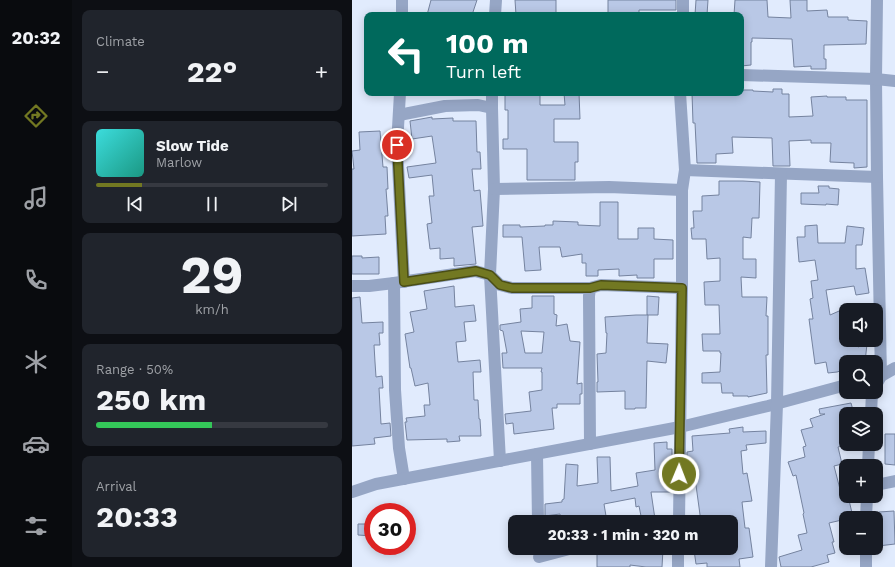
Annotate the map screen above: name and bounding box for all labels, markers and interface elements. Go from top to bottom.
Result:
text: 20:32 [11,27,61,48]
text: 100 m [446,27,529,60]
icon: left [380,28,432,80]
text: Climate [96,34,145,49]
text: 22° [187,54,237,89]
text: − [96,59,109,84]
text: + [315,59,328,84]
text: Turn left [446,61,521,82]
icon: directions [22,102,50,130]
pin [380,128,414,162]
icon: arrive [386,134,408,156]
text: Slow Tide [156,137,229,155]
text: Marlow [156,155,202,170]
icon: music [22,184,50,212]
icon: previous [124,193,146,215]
icon: pause [201,193,223,215]
icon: next [278,193,300,215]
text: 29 [180,245,244,306]
icon: phone [22,266,50,294]
text: km/h [195,302,229,317]
map controls [839,303,883,555]
button: sound [839,303,883,347]
icon: climate [22,348,50,376]
button: search [839,355,883,399]
text: Range · 50% [96,362,173,377]
text: 250 km [96,382,206,417]
button: layers [839,407,883,451]
icon: car [22,430,50,458]
position arrow [658,453,700,495]
button: + [839,459,883,503]
text: Arrival [96,479,137,494]
text: 20:33 [96,499,178,534]
speed limit sign: 30 [364,503,416,555]
button: − [839,511,883,555]
icon: filters [22,512,50,540]
text: 20:33 · 1 min · 320 m [548,526,698,544]

